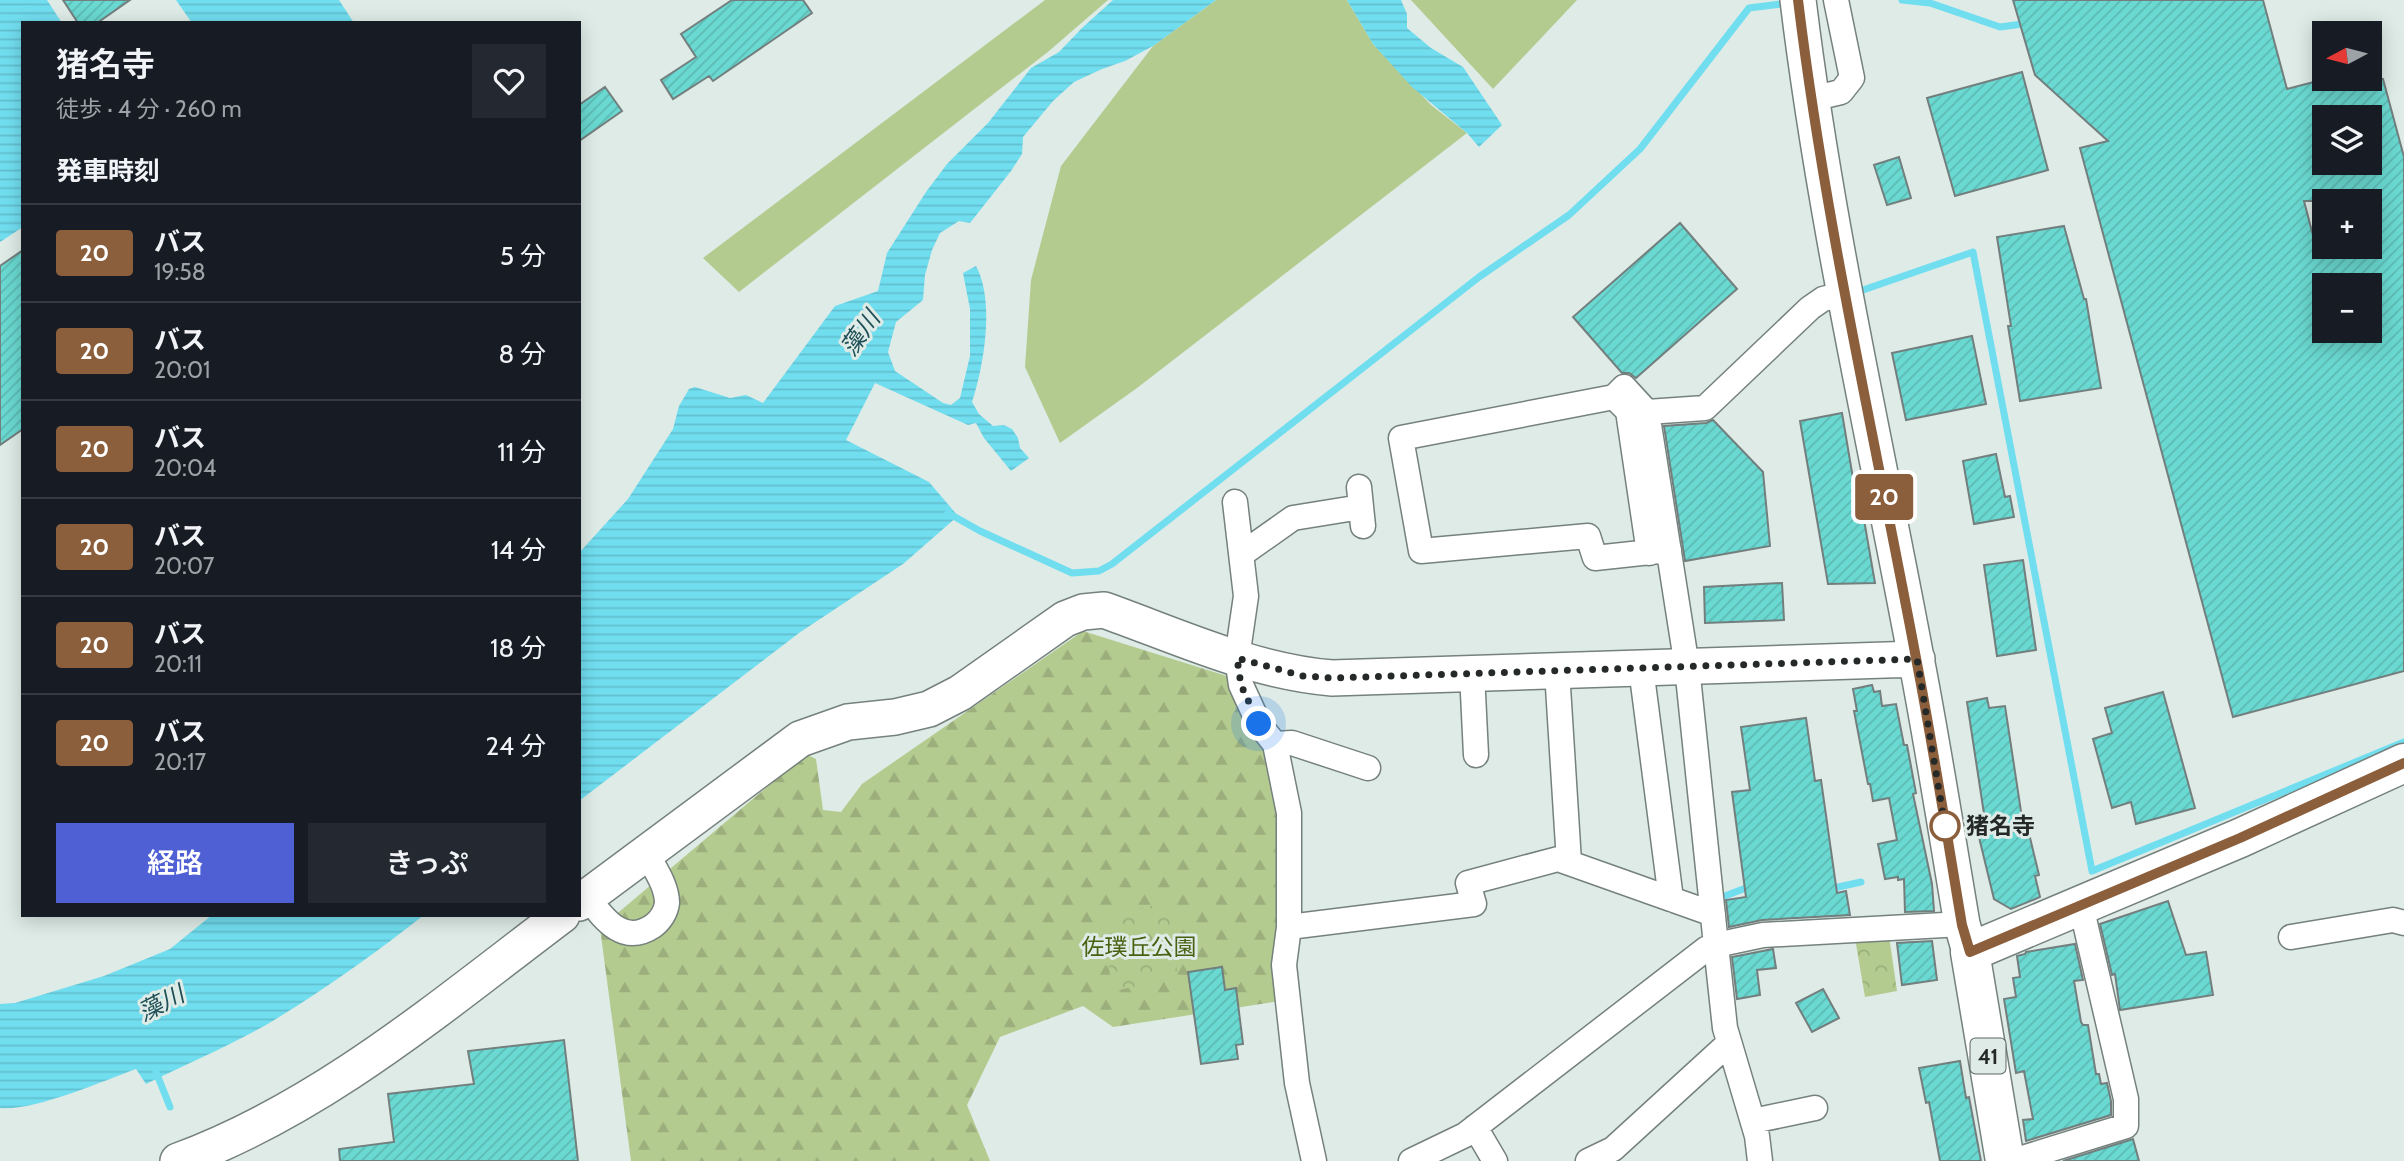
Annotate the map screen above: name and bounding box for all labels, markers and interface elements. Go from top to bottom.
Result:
north arrow [2312,21,2382,91]
map controls [2312,21,2382,343]
text: 猪名寺 [56,44,155,84]
button: heart [472,44,546,118]
text: 徒歩 · 4 分 · 260 m [56,95,242,123]
button: layers [2312,105,2382,175]
text: 発車時刻 [56,155,160,187]
button: + [2312,189,2382,259]
text: バス [154,226,206,258]
text: 20 [80,238,109,267]
text: 5 分 [500,240,546,272]
text: 19:58 [154,258,206,286]
button: − [2312,273,2382,343]
water label: 藻川 [834,303,887,361]
text: バス [154,324,206,356]
text: 20 [80,336,109,365]
text: 8 分 [498,338,546,370]
text: 20:01 [154,356,210,384]
text: バス [154,422,206,454]
text: 20 [80,434,109,463]
text: 11 分 [497,436,546,468]
text: 20:04 [154,454,216,482]
line badge: 20 [1853,474,1916,520]
text: 20 [1869,482,1899,511]
text: バス [154,520,206,552]
text: 20 [80,532,109,561]
text: 14 分 [491,534,546,566]
text: 20:07 [154,552,214,580]
text: バス [154,618,206,650]
text: 20 [80,630,109,659]
text: 18 分 [490,632,546,664]
text: 20:11 [154,650,202,678]
your location [1241,706,1276,741]
text: バス [154,716,206,748]
text: 20 [80,728,109,757]
text: 24 分 [485,730,546,762]
text: 20:17 [154,748,206,776]
marker: 猪名寺 [1930,811,1960,841]
place label: 猪名寺 [1966,812,2035,840]
button: 経路 [56,823,294,903]
button: きっぷ [308,823,546,903]
park label: 佐璞丘公園 [1082,933,1197,961]
water label: 藻川 [133,978,192,1027]
road number: 41 [1970,1038,2006,1074]

